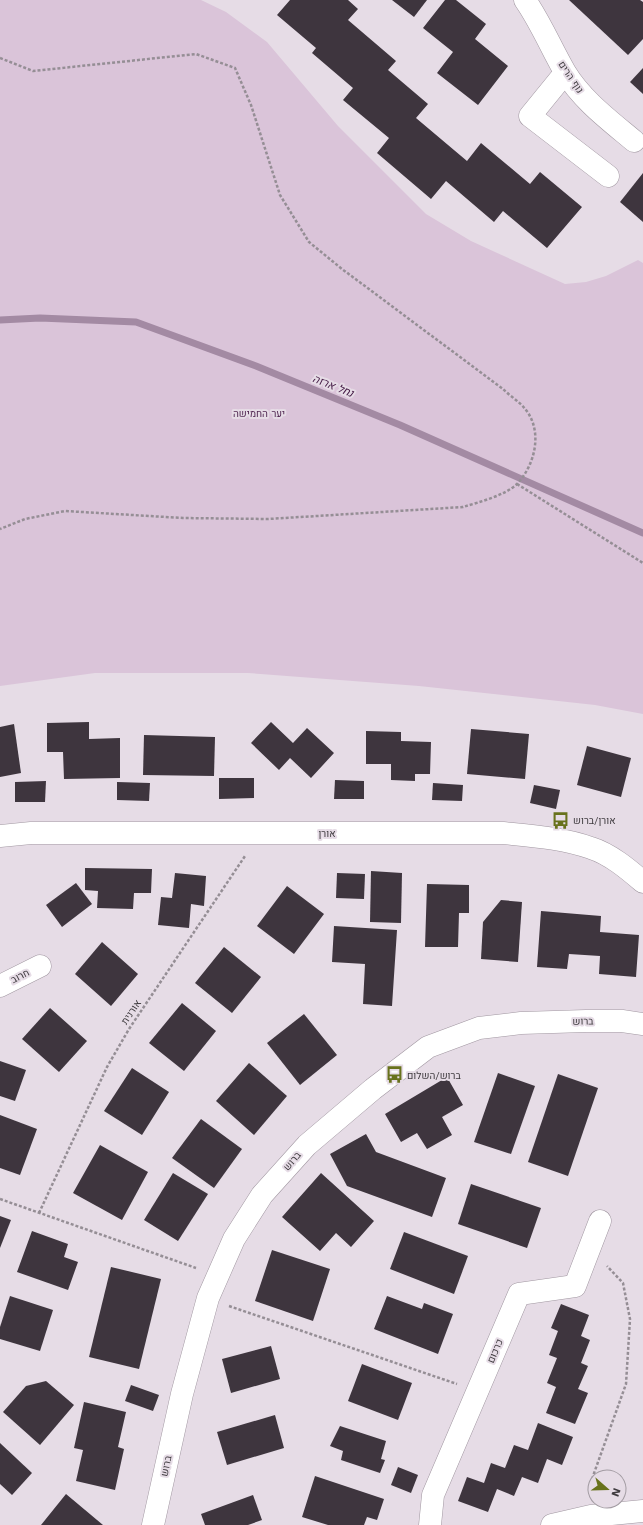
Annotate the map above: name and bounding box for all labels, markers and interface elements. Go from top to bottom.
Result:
street label: נוף הרים [556,59,586,95]
water label: נחל ארזה [311,372,356,400]
park label: יער החמישה [233,408,285,419]
bus stop icon: אורן/ברוש [550,810,570,830]
place label: אורן/ברוש [573,815,616,826]
street label: אורן [318,828,336,839]
street label: חרוב [9,967,31,985]
street label: אורנית [119,998,143,1026]
street label: ברוש [572,1015,594,1027]
bus stop icon: ברוש/השלום [384,1065,404,1085]
place label: ברוש/השלום [407,1070,461,1081]
street label: ברוש [281,1149,304,1173]
street label: כרכום [485,1337,505,1365]
street label: ברוש [158,1454,174,1477]
north arrow [587,1469,627,1509]
text: N [608,1486,623,1498]

